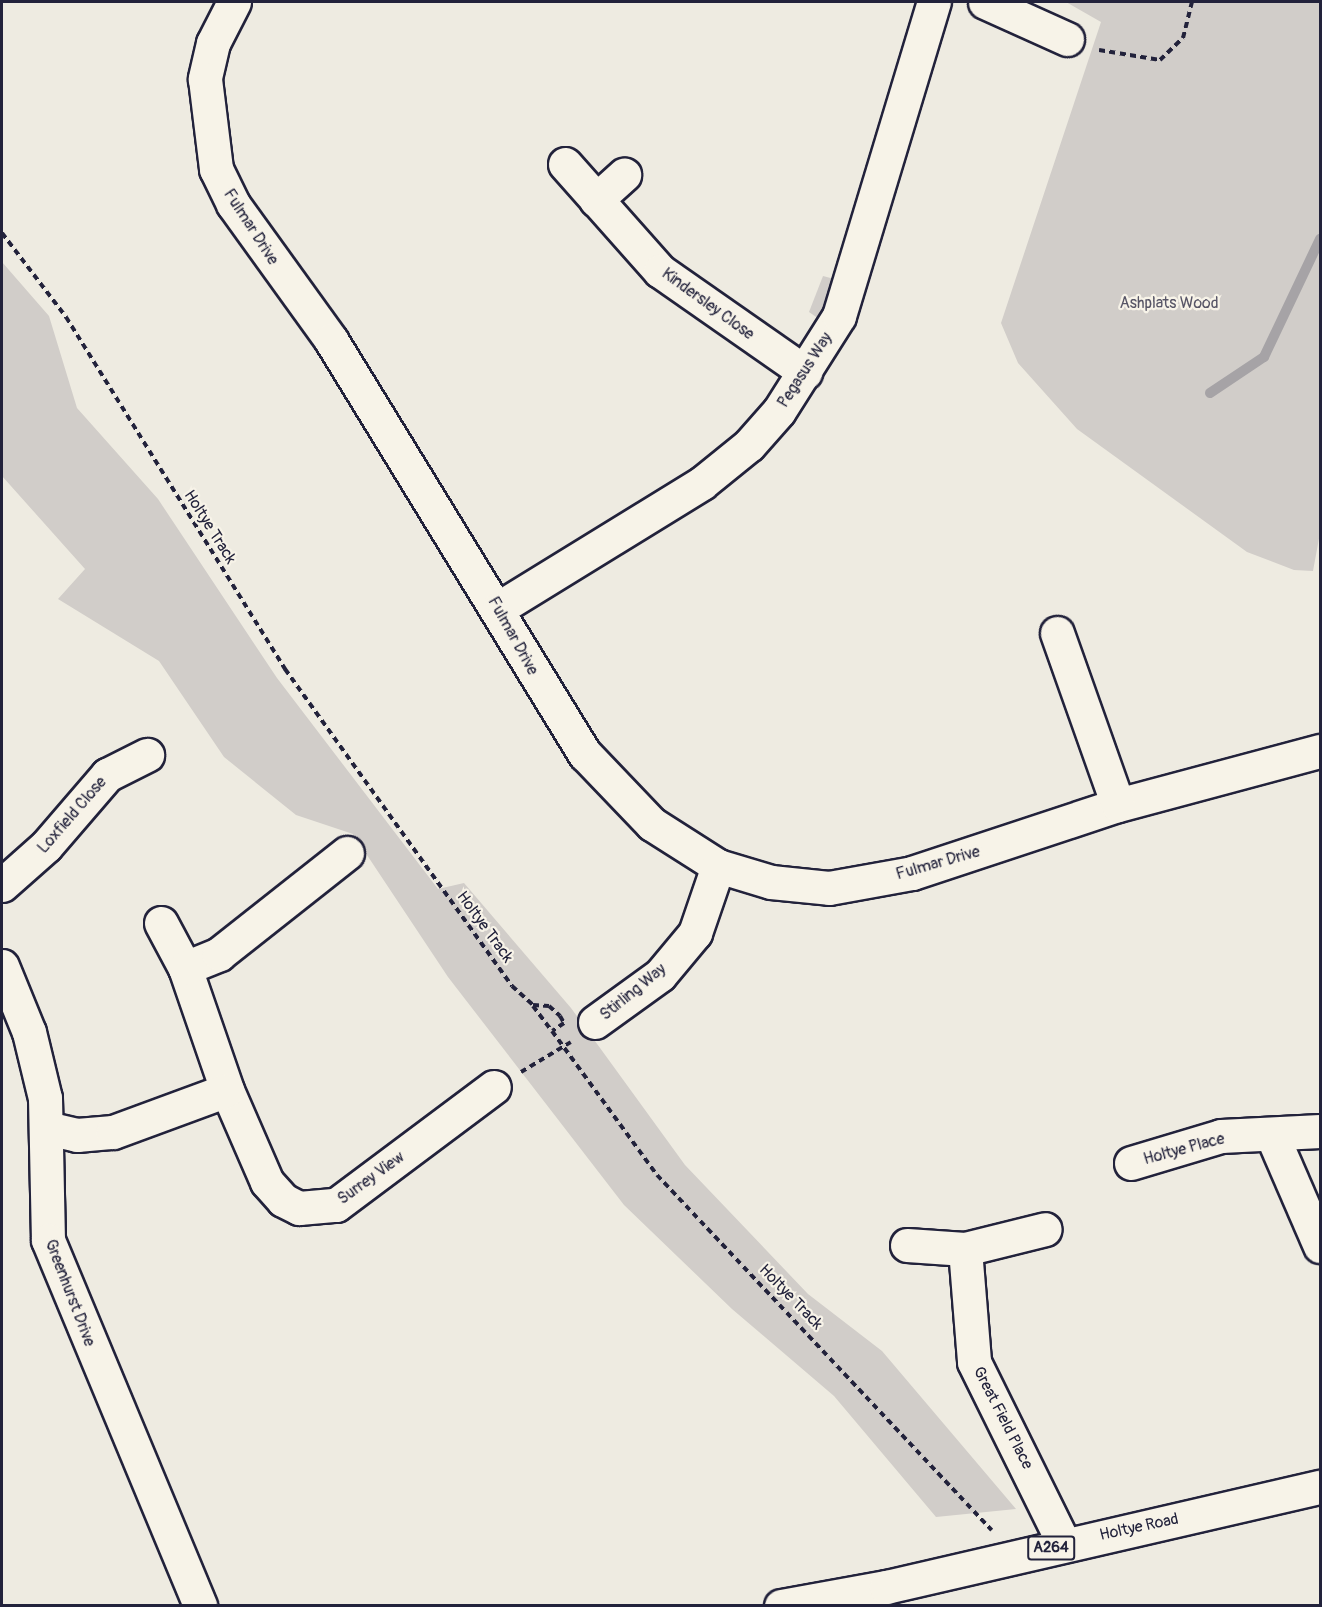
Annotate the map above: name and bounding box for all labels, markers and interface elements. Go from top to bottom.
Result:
street label: Fulmar Drive [219,186,283,268]
street label: Kindersley Close [658,264,758,344]
park label: Ashplats Wood [1119,293,1219,313]
street label: Pegasus Way [774,329,836,411]
street label: Holtye Track [180,487,240,567]
street label: Fulmar Drive [484,594,542,678]
street label: Loxfield Close [34,773,110,857]
street label: Fulmar Drive [894,842,982,884]
street label: Holtye Track [453,888,517,966]
street label: Stirling Way [596,960,670,1024]
street label: Holtye Place [1141,1129,1227,1169]
street label: Surrey View [334,1147,408,1209]
street label: Greenhurst Drive [41,1237,99,1349]
street label: Holtye Track [755,1260,827,1334]
street label: Great Field Place [969,1364,1037,1472]
street label: Holtye Road [1098,1509,1180,1545]
road number: A264 [1027,1536,1075,1560]

